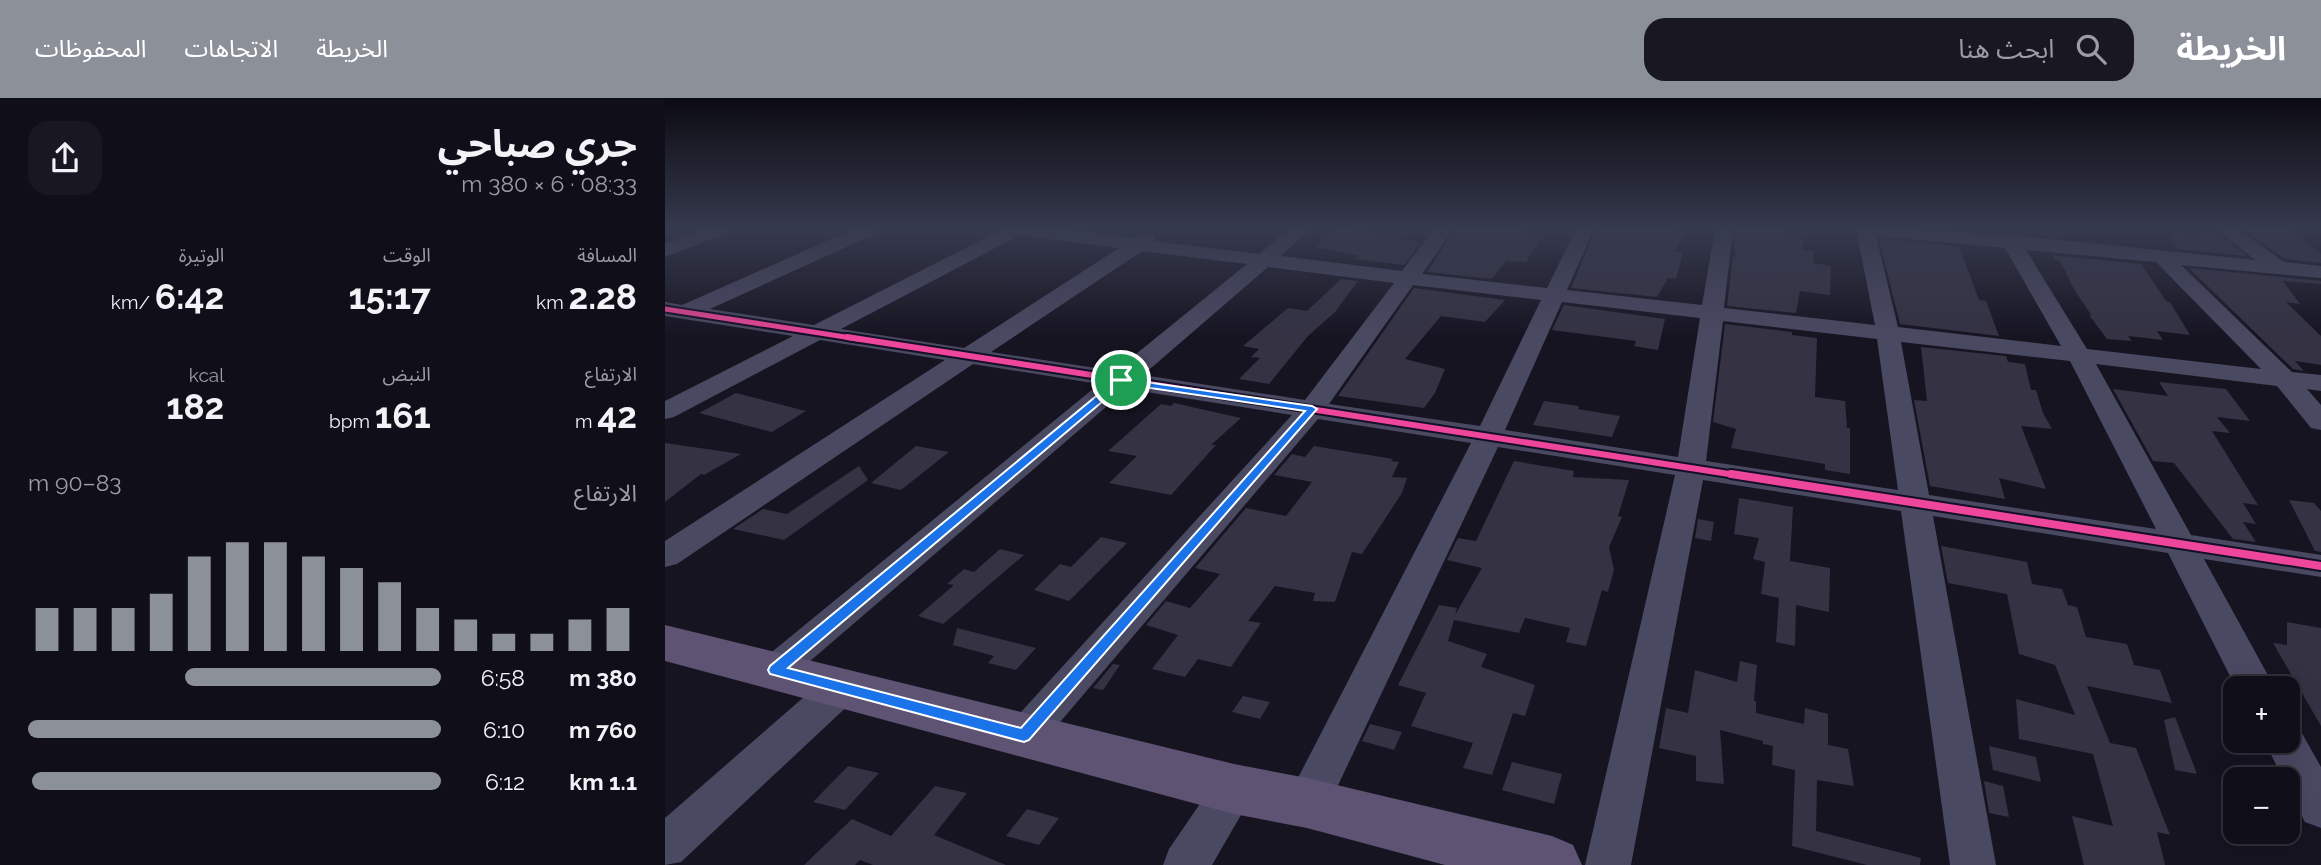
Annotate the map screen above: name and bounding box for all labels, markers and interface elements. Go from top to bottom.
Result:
search box [1644,18,2134,81]
text: الخريطة [2176,29,2286,68]
icon: search [2072,30,2110,68]
text: المحفوظات [35,34,146,63]
text: الاتجاهات [184,34,278,63]
text: الخريطة [316,34,388,63]
text: ابحث هنا [1958,34,2054,64]
button: share [28,121,102,195]
text: جري صباحي [438,121,637,166]
text: 08:33 · 6 × 380 m [461,170,637,197]
text: الوتيرة [179,244,224,266]
text: الوقت [383,244,431,266]
text: المسافة [577,244,637,266]
text: 6:42 [155,276,224,317]
text: 15:17 [348,276,431,317]
text: 2.28 [569,276,637,317]
text: /km [111,291,155,313]
text: km [536,291,569,313]
pin [1091,350,1151,410]
icon: arrive [1102,361,1140,399]
text: النبض [382,363,431,385]
text: الارتفاع [585,363,637,385]
text: kcal [189,364,224,386]
text: 182 [166,386,224,427]
text: 161 [375,395,431,436]
text: 42 [597,395,637,436]
text: bpm [329,410,375,432]
text: m [575,410,597,432]
text: 83–90 m [28,469,122,496]
text: الارتفاع [574,479,637,506]
text: 6:58 [481,664,525,691]
text: 380 m [569,664,637,691]
map controls [2223,676,2300,844]
button: + [2223,676,2300,753]
text: 6:10 [483,716,525,743]
text: 760 m [569,716,637,743]
button: − [2223,767,2300,844]
text: 6:12 [485,768,525,795]
text: 1.1 km [569,768,637,795]

